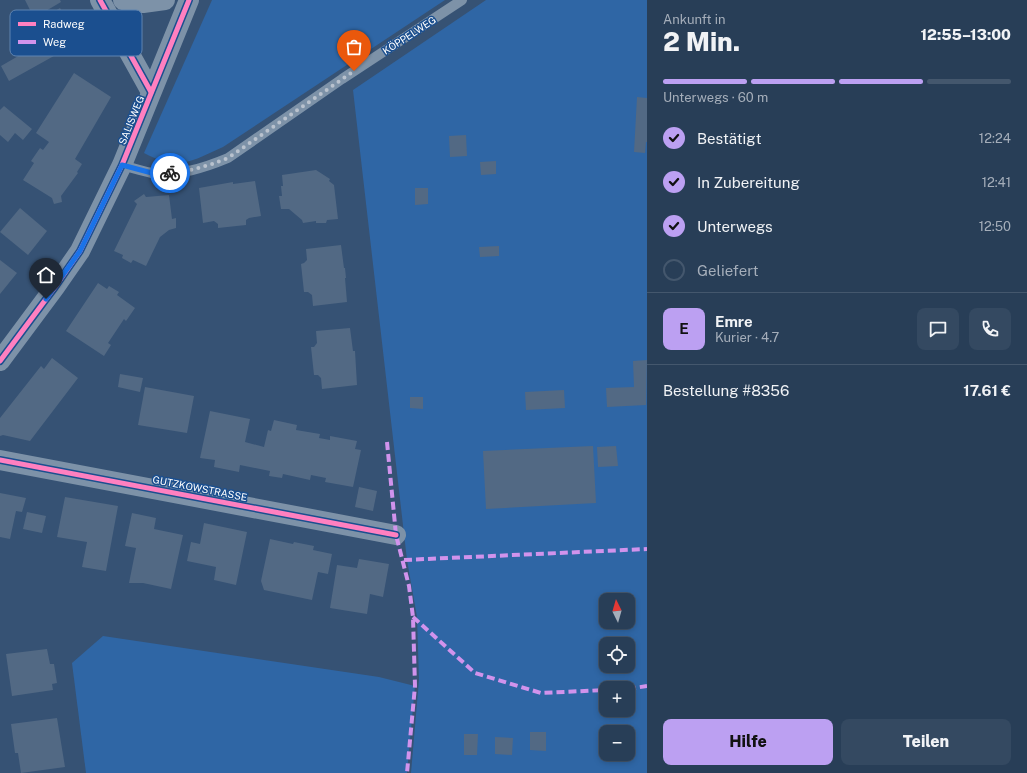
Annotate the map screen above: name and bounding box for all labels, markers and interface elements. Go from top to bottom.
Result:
legend [10,10,142,56]
text: Ankunft in [663,12,726,27]
street label: KÖPPELWEG [380,13,438,57]
text: Radweg [43,18,85,30]
text: 2 Min. [663,26,740,57]
text: 12:55–13:00 [921,26,1011,43]
pin [337,30,371,71]
text: Weg [43,36,66,48]
icon: bag [343,36,365,58]
text: Unterwegs · 60 m [663,90,768,105]
street label: SALISWEG [116,94,146,146]
icon: check [663,127,685,149]
text: Bestätigt [697,130,761,147]
text: 12:24 [979,131,1011,146]
courier [150,153,190,193]
icon: bike [159,162,181,184]
icon: check [663,171,685,193]
text: In Zubereitung [697,174,800,191]
text: 12:41 [982,175,1011,190]
icon: check [663,215,685,237]
text: Unterwegs [697,218,773,235]
text: 12:50 [979,219,1011,234]
pin [29,258,63,299]
text: Geliefert [697,262,759,279]
icon: home [35,264,57,286]
button: chat [917,308,959,350]
button: phone [969,308,1011,350]
text: Emre [715,313,753,330]
text: E [679,320,689,337]
text: Kurier · 4.7 [715,330,779,345]
text: Bestellung #8356 [663,382,789,399]
text: 17.61 € [963,382,1011,399]
street label: GUTZKOWSTRASSE [152,473,248,503]
north arrow [599,593,635,629]
map controls [599,593,635,761]
button: locate [599,637,635,673]
button: + [599,681,635,717]
button: Hilfe [663,719,833,765]
button: Teilen [841,719,1011,765]
button: − [599,725,635,761]

